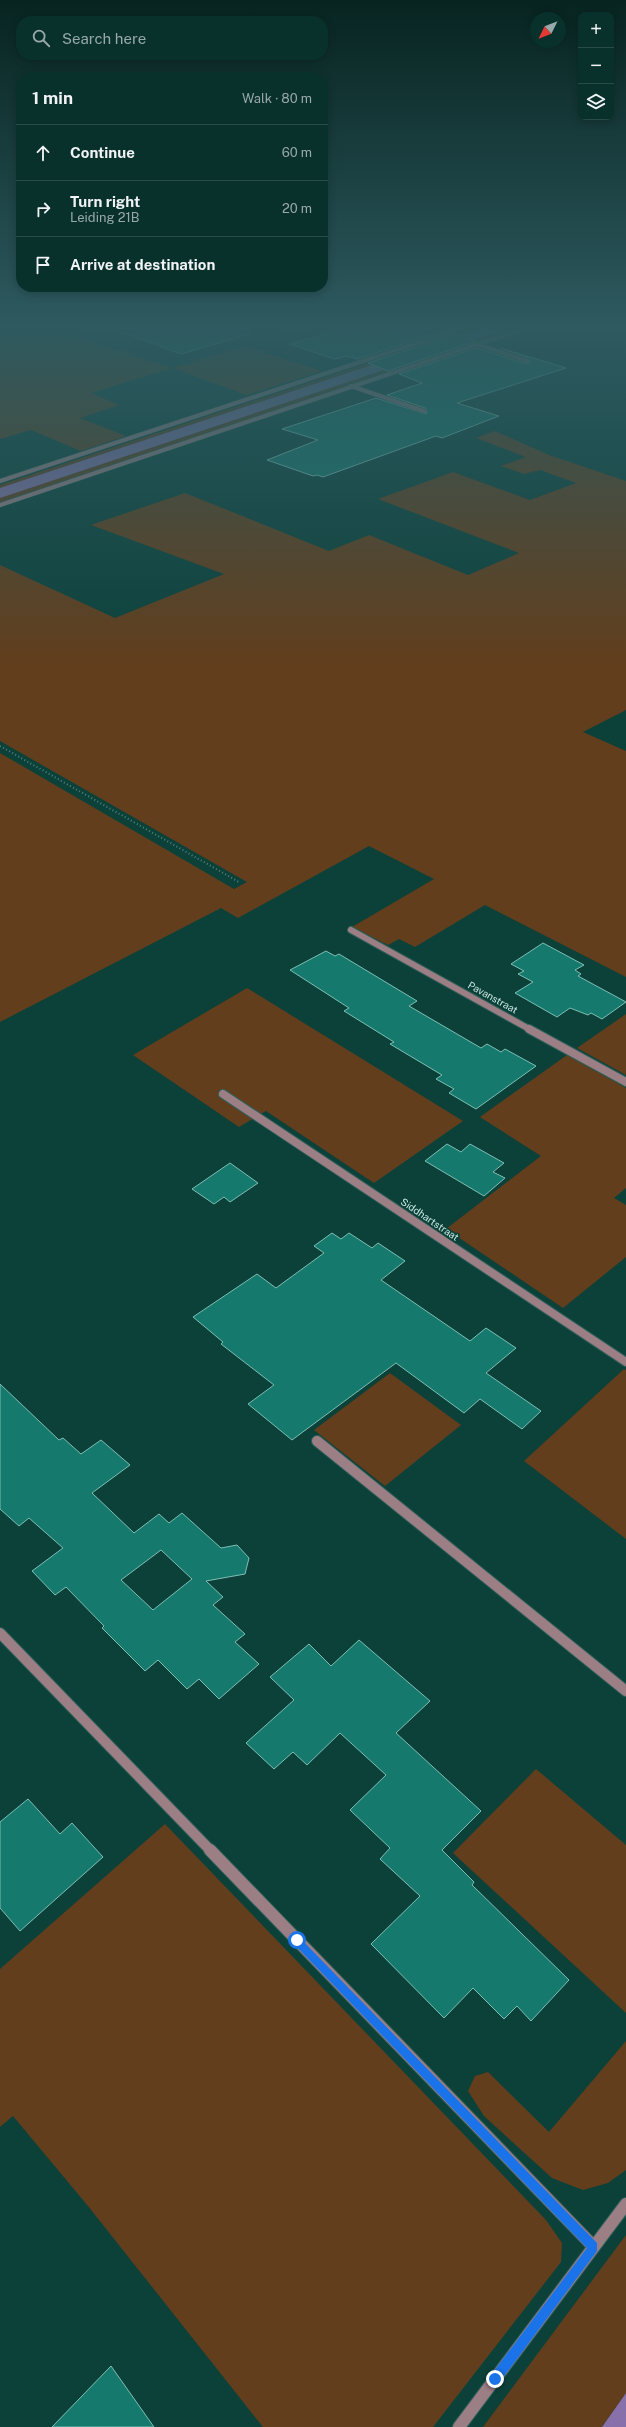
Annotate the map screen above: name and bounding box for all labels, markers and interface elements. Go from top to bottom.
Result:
north arrow [530,12,566,48]
map controls [578,12,614,120]
button: + [578,12,614,48]
search box [16,16,328,60]
icon: search [30,27,52,49]
text: Search here [62,30,146,47]
button: − [578,48,614,84]
button: layers [578,84,614,120]
text: 1 min [32,88,73,108]
text: Walk · 80 m [242,91,312,106]
icon: ahead [32,142,54,164]
text: Continue [70,144,135,161]
text: 60 m [282,145,312,160]
text: Turn right [70,193,140,210]
icon: right [32,198,54,220]
text: 20 m [282,201,312,216]
text: Leiding 21B [70,210,139,225]
icon: arrive [32,254,54,276]
text: Arrive at destination [70,256,215,273]
street label: Pavanstraat [466,978,520,1016]
street label: Siddhartstraat [399,1195,461,1243]
route start [288,1931,306,1949]
route end [486,2370,504,2388]

